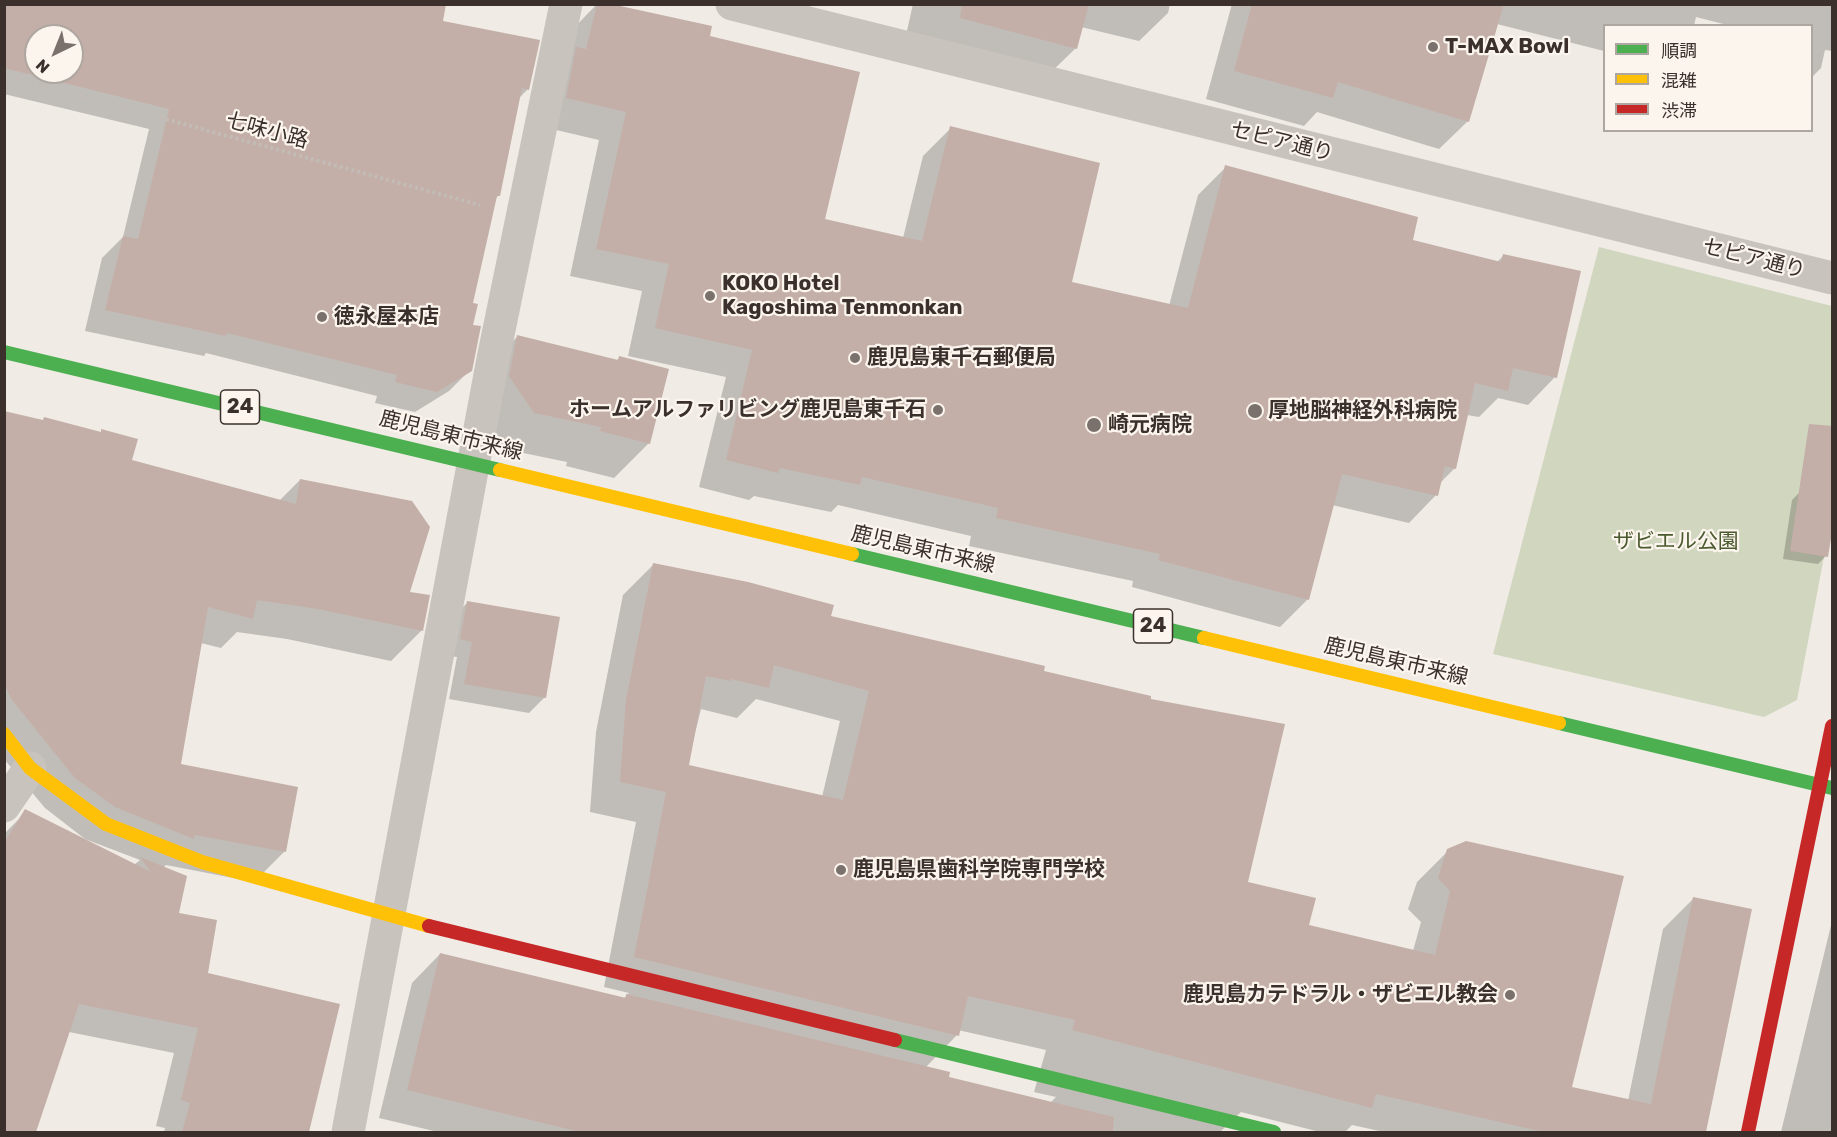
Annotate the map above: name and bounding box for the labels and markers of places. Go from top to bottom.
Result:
place label: T-MAX Bowl [1445,34,1569,60]
marker: T-MAX Bowl [1426,40,1440,54]
place label: KOKO Hotel Kagoshima Tenmonkan [722,271,963,321]
marker: KOKO Hotel Kagoshima Tenmonkan [703,289,717,303]
place label: 徳永屋本店 [334,304,439,330]
marker: 徳永屋本店 [315,310,329,324]
place label: 鹿児島東千石郵便局 [867,345,1056,371]
marker: 鹿児島東千石郵便局 [848,351,862,365]
place label: ホームアルファリビング鹿児島東千石 [569,397,926,423]
place label: 厚地脳神経外科病院 [1268,398,1457,424]
marker: 厚地脳神経外科病院 [1246,402,1264,420]
marker: ホームアルファリビング鹿児島東千石 [931,403,945,417]
place label: 崎元病院 [1108,412,1192,438]
marker: 崎元病院 [1085,416,1103,434]
place label: 鹿児島県歯科学院専門学校 [853,857,1105,883]
marker: 鹿児島県歯科学院専門学校 [834,863,848,877]
place label: 鹿児島カテドラル・ザビエル教会 [1183,982,1498,1008]
marker: 鹿児島カテドラル・ザビエル教会 [1503,988,1517,1002]

